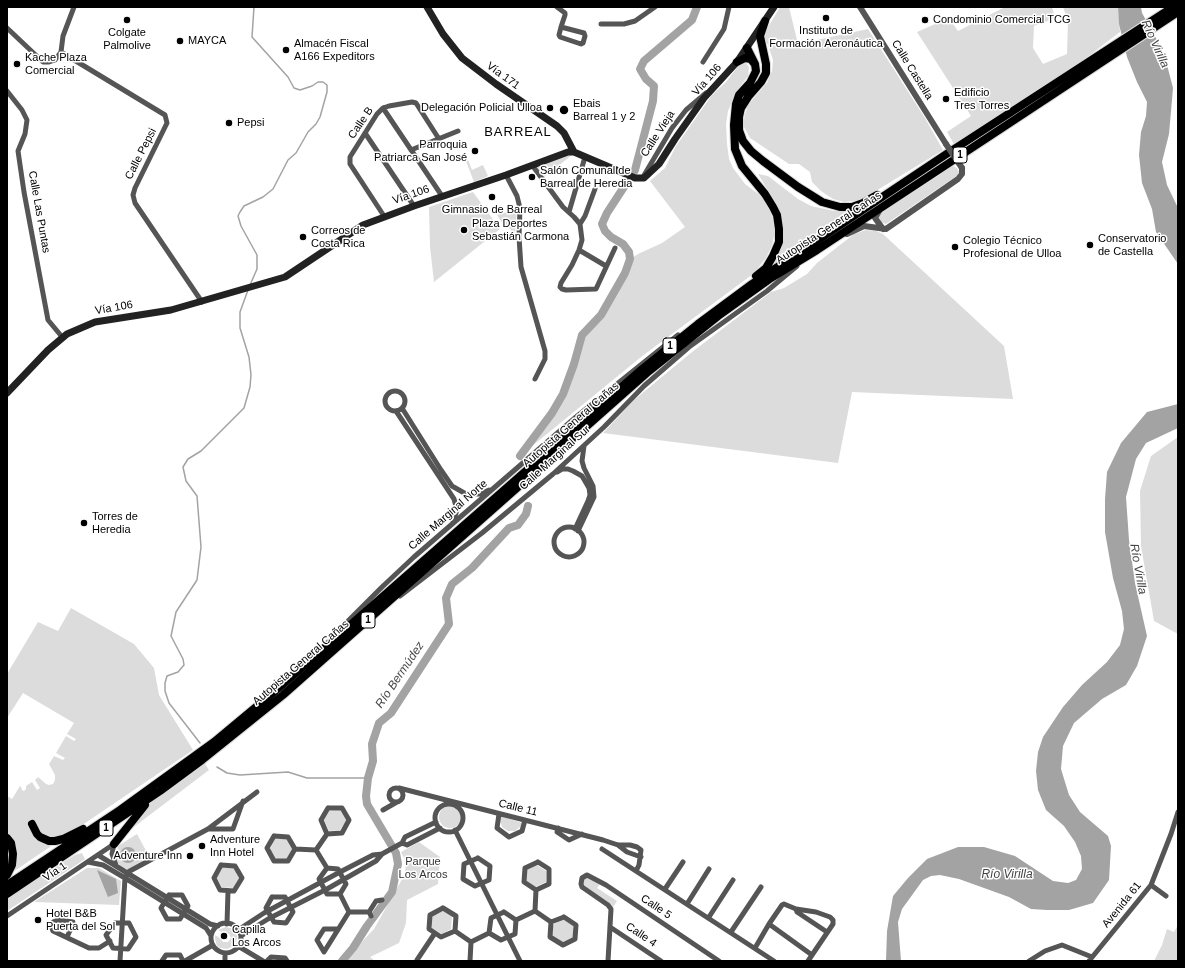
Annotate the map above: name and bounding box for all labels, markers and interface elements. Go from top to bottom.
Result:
marker: Instituto de Formación Aeronáutica [821,13,831,23]
place label: Condominio Comercial TCG [933,13,1071,27]
marker: Colgate Palmolive [122,15,132,25]
marker: Condominio Comercial TCG [920,15,930,25]
water label: Río Virilla [1138,18,1172,70]
place label: Instituto de Formación Aeronáutica [769,24,883,50]
place label: Colgate Palmolive [103,26,151,52]
place label: MAYCA [188,34,226,48]
marker: MAYCA [175,36,185,46]
place label: Almacén Fiscal A166 Expeditors [294,37,375,63]
street label: Calle Castella [888,38,936,102]
marker: Almacén Fiscal A166 Expeditors [281,45,291,55]
place label: Kache Plaza Comercial [25,51,87,77]
marker: Kache Plaza Comercial [12,59,22,69]
street label: Vía 171 [484,60,522,92]
street label: Vía 106 [690,61,724,99]
place label: Edificio Tres Torres [954,86,1009,112]
marker: Edificio Tres Torres [941,94,951,104]
place label: Ebais Barreal 1 y 2 [573,97,635,123]
place label: Delegación Policial Ulloa [421,101,542,115]
marker: Delegación Policial Ulloa [545,103,555,113]
marker: Ebais Barreal 1 y 2 [558,104,570,116]
street label: Calle B [346,105,376,141]
street label: Calle Vieja [638,108,678,160]
place label: Pepsi [237,116,265,130]
marker: Pepsi [224,118,234,128]
district label: BARREAL [484,124,552,140]
street label: Calle Pepsi [122,126,160,182]
place label: Parroquia Patriarca San José [374,138,467,164]
marker: Parroquia Patriarca San José [470,146,480,156]
road number: 1 [953,147,967,163]
place label: Salón Comunal de Barreal de Heredia [540,164,632,190]
street label: Calle Las Puntas [25,170,53,254]
marker: Salón Comunal de Barreal de Heredia [527,172,537,182]
street label: Vía 106 [391,183,431,207]
street label: Autopista General Cañas [774,189,884,267]
marker: Gimnasio de Barreal [487,192,497,202]
place label: Gimnasio de Barreal [442,203,542,217]
place label: Plaza Deportes Sebastián Carmona [472,217,569,243]
place label: Correos de Costa Rica [311,224,365,250]
marker: Plaza Deportes Sebastián Carmona [459,225,469,235]
marker: Correos de Costa Rica [298,232,308,242]
place label: Conservatorio de Castella [1098,232,1166,258]
place label: Colegio Técnico Profesional de Ulloa [963,234,1061,260]
marker: Conservatorio de Castella [1085,240,1095,250]
marker: Colegio Técnico Profesional de Ulloa [950,242,960,252]
street label: Vía 106 [94,298,134,318]
road number: 1 [663,338,677,354]
street label: Autopista General Cañas [520,380,622,470]
street label: Calle Marginal Sur [517,423,593,493]
street label: Calle Marginal Norte [406,477,490,553]
place label: Torres de Heredia [92,510,138,536]
marker: Torres de Heredia [79,518,89,528]
water label: Río Virilla [1126,543,1150,595]
road number: 1 [361,612,375,628]
street label: Autopista General Cañas [250,618,352,708]
water label: Río Bermúdez [373,639,427,711]
street label: Calle 11 [497,797,539,819]
road number: 1 [99,820,113,836]
place label: Adventure Inn Hotel [210,833,260,859]
marker: Adventure Inn Hotel [197,841,207,851]
place label: Adventure Inn [114,849,182,863]
marker: Adventure Inn [185,851,195,861]
park label: Parque Los Arcos [399,855,447,881]
street label: Vía 1 [41,859,69,885]
water label: Río Virilla [981,868,1033,882]
street label: Avenida 61 [1100,880,1144,930]
street label: Calle 5 [638,892,674,922]
place label: Hotel B&B Puerta del Sol [46,907,115,933]
marker: Hotel B&B Puerta del Sol [33,915,43,925]
street label: Calle 4 [623,920,659,950]
place label: Capilla Los Arcos [232,923,281,949]
marker: Capilla Los Arcos [219,931,229,941]

